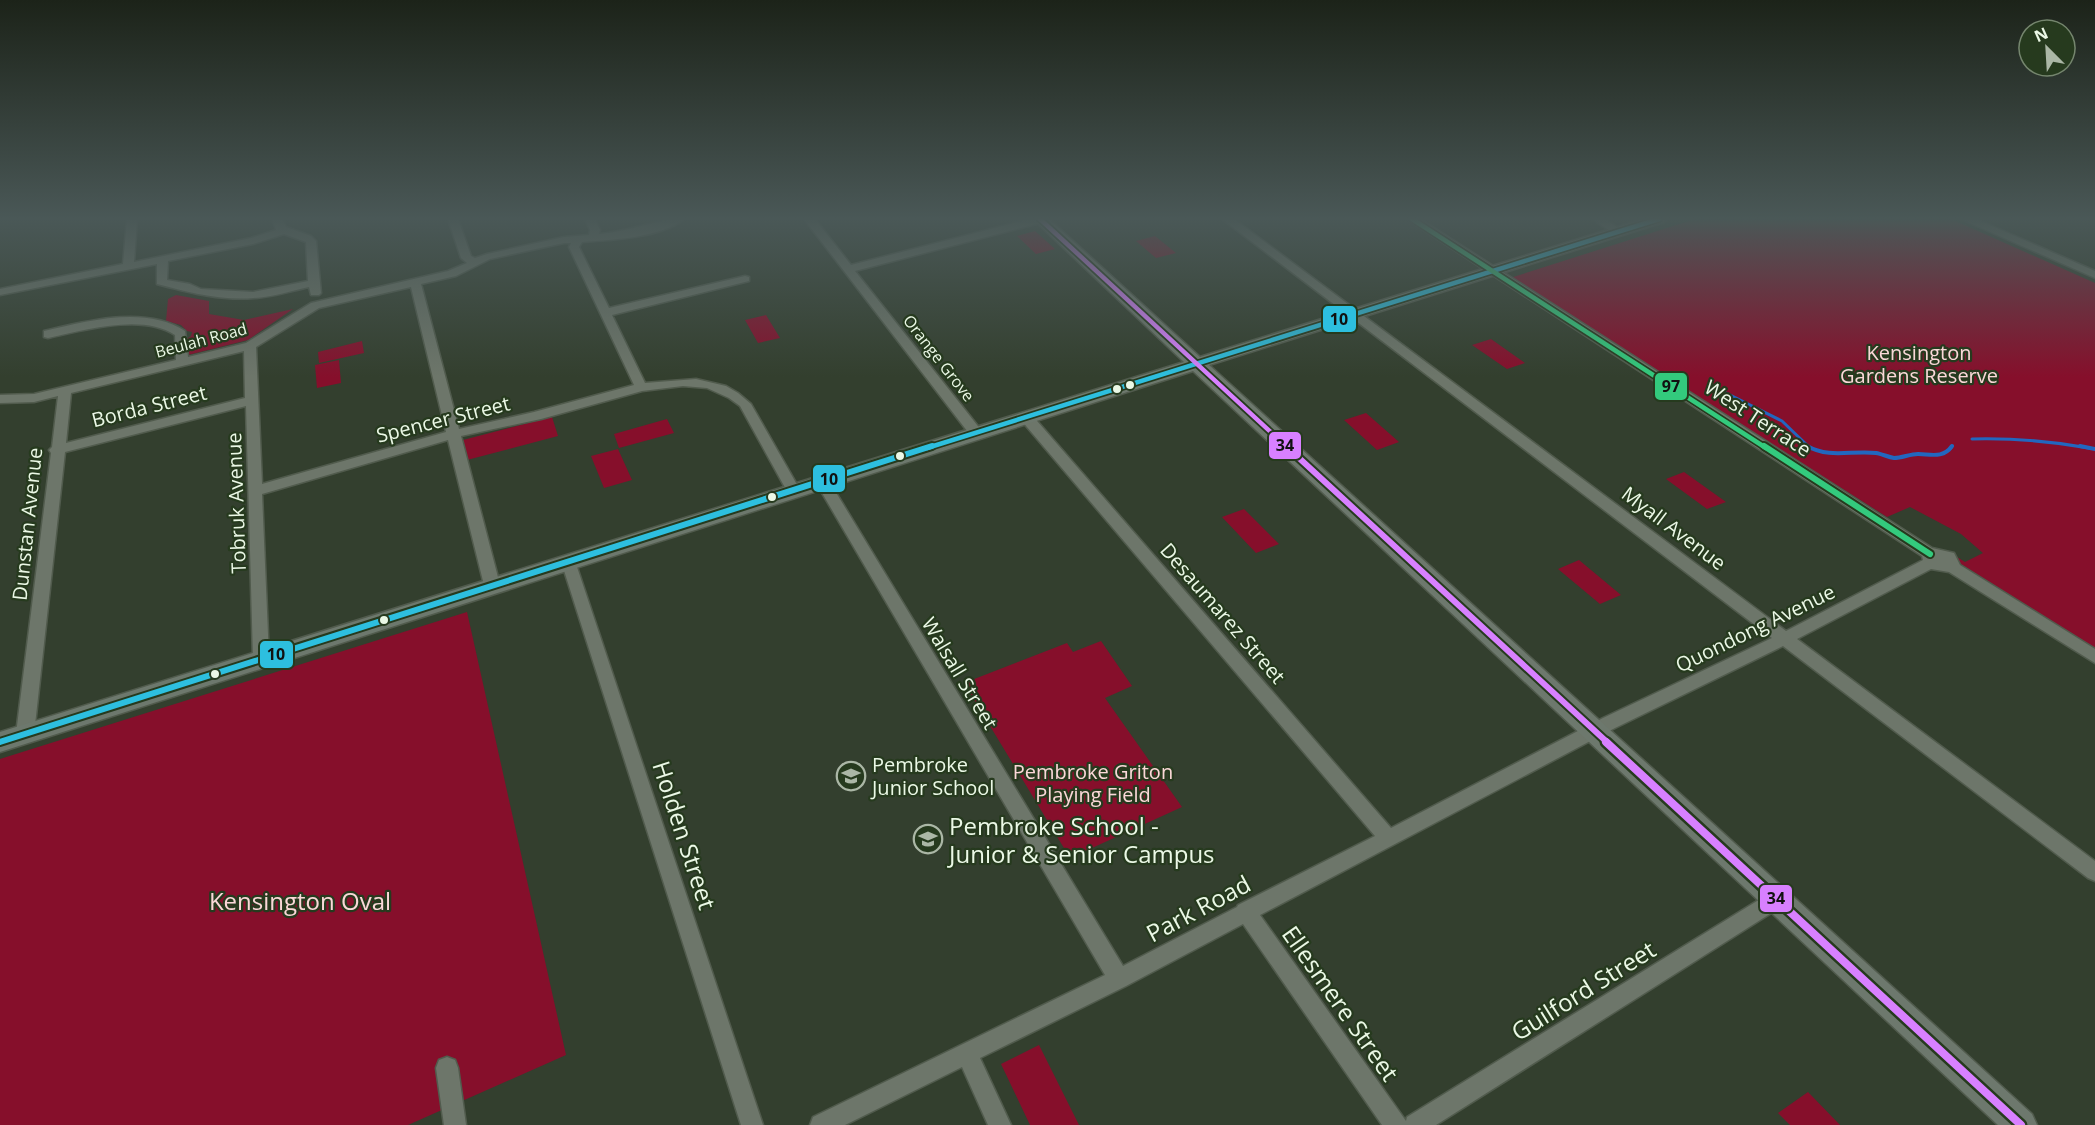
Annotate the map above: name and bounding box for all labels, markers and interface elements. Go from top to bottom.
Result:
north arrow [2017,18,2077,78]
text: N [2030,22,2051,47]
line badge: 10 [1322,305,1357,333]
text: 10 [1330,308,1348,330]
street label: Orange Grove [898,310,980,406]
street label: Beulah Road [153,317,249,363]
park label: Kensington Gardens Reserve [1840,339,1998,389]
line badge: 97 [1654,372,1688,401]
street label: West Terrace [1699,373,1817,463]
text: 97 [1662,375,1680,397]
street label: Borda Street [89,379,209,433]
unlabelled marker [1124,379,1136,391]
unlabelled marker [1111,383,1123,395]
street label: Spencer Street [373,389,513,449]
line badge: 34 [1268,431,1302,460]
street label: Tobruk Avenue [220,432,252,574]
text: 34 [1276,434,1294,456]
street label: Dunstan Avenue [6,446,48,602]
unlabelled marker [894,450,906,462]
line badge: 10 [812,464,846,493]
text: 10 [820,468,838,490]
street label: Myall Avenue [1616,480,1732,576]
unlabelled marker [766,491,778,503]
street label: Desaumarez Street [1154,537,1292,689]
street label: Quondong Avenue [1671,578,1839,678]
street label: Walsall Street [916,612,1004,734]
unlabelled marker [378,614,390,626]
line badge: 10 [259,640,294,669]
text: 10 [267,643,285,665]
unlabelled marker [209,668,221,680]
place label: Pembroke Junior School [870,751,994,801]
street label: Holden Street [645,757,725,913]
park label: Pembroke Griton Playing Field [1013,758,1173,808]
school or university icon: Pembroke Junior School [835,760,867,792]
place label: Pembroke School - Junior & Senior Campus [947,809,1215,870]
school or university icon: Pembroke School - Junior & Senior Campus [912,823,944,855]
street label: Park Road [1140,867,1256,949]
park label: Kensington Oval [209,884,391,917]
line badge: 34 [1759,884,1793,913]
text: 34 [1767,887,1785,909]
street label: Ellesmere Street [1275,919,1407,1087]
street label: Guilford Street [1504,932,1662,1048]

